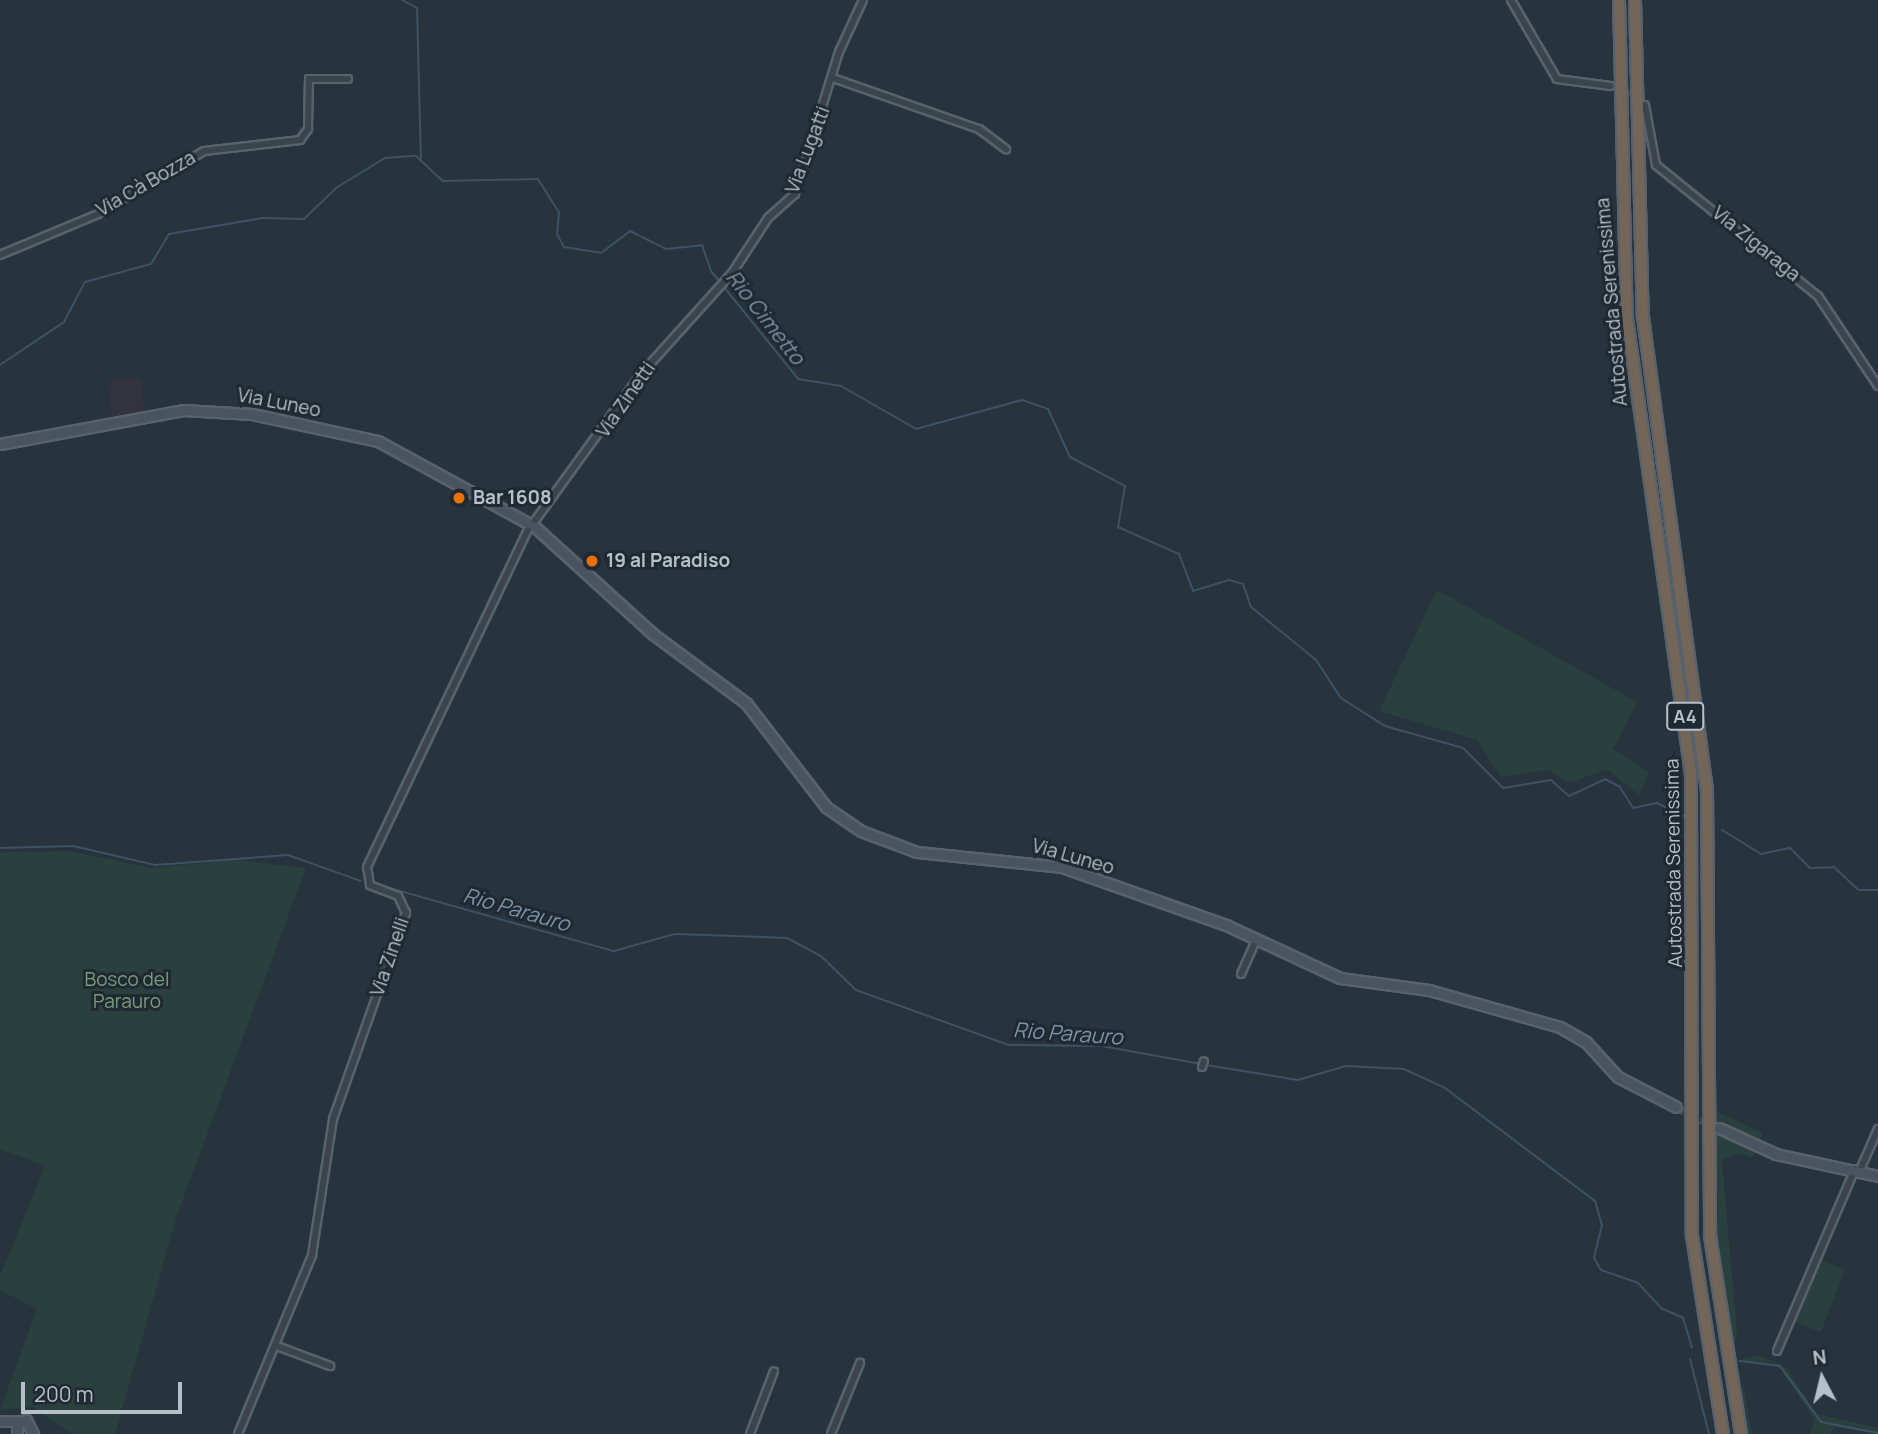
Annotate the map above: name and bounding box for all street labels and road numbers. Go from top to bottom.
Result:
street label: Via Lugatti [781,103,835,197]
street label: Via Cà Bozza [92,147,200,221]
street label: Autostrada Serenissima [1592,197,1632,407]
street label: Via Zigaraga [1707,202,1805,286]
street label: Via Zinetti [592,358,660,442]
street label: Via Luneo [235,384,323,422]
road number: A4 [1666,702,1704,730]
street label: Autostrada Serenissima [1661,758,1687,968]
street label: Via Luneo [1029,834,1117,880]
street label: Via Zinelli [366,915,414,999]

